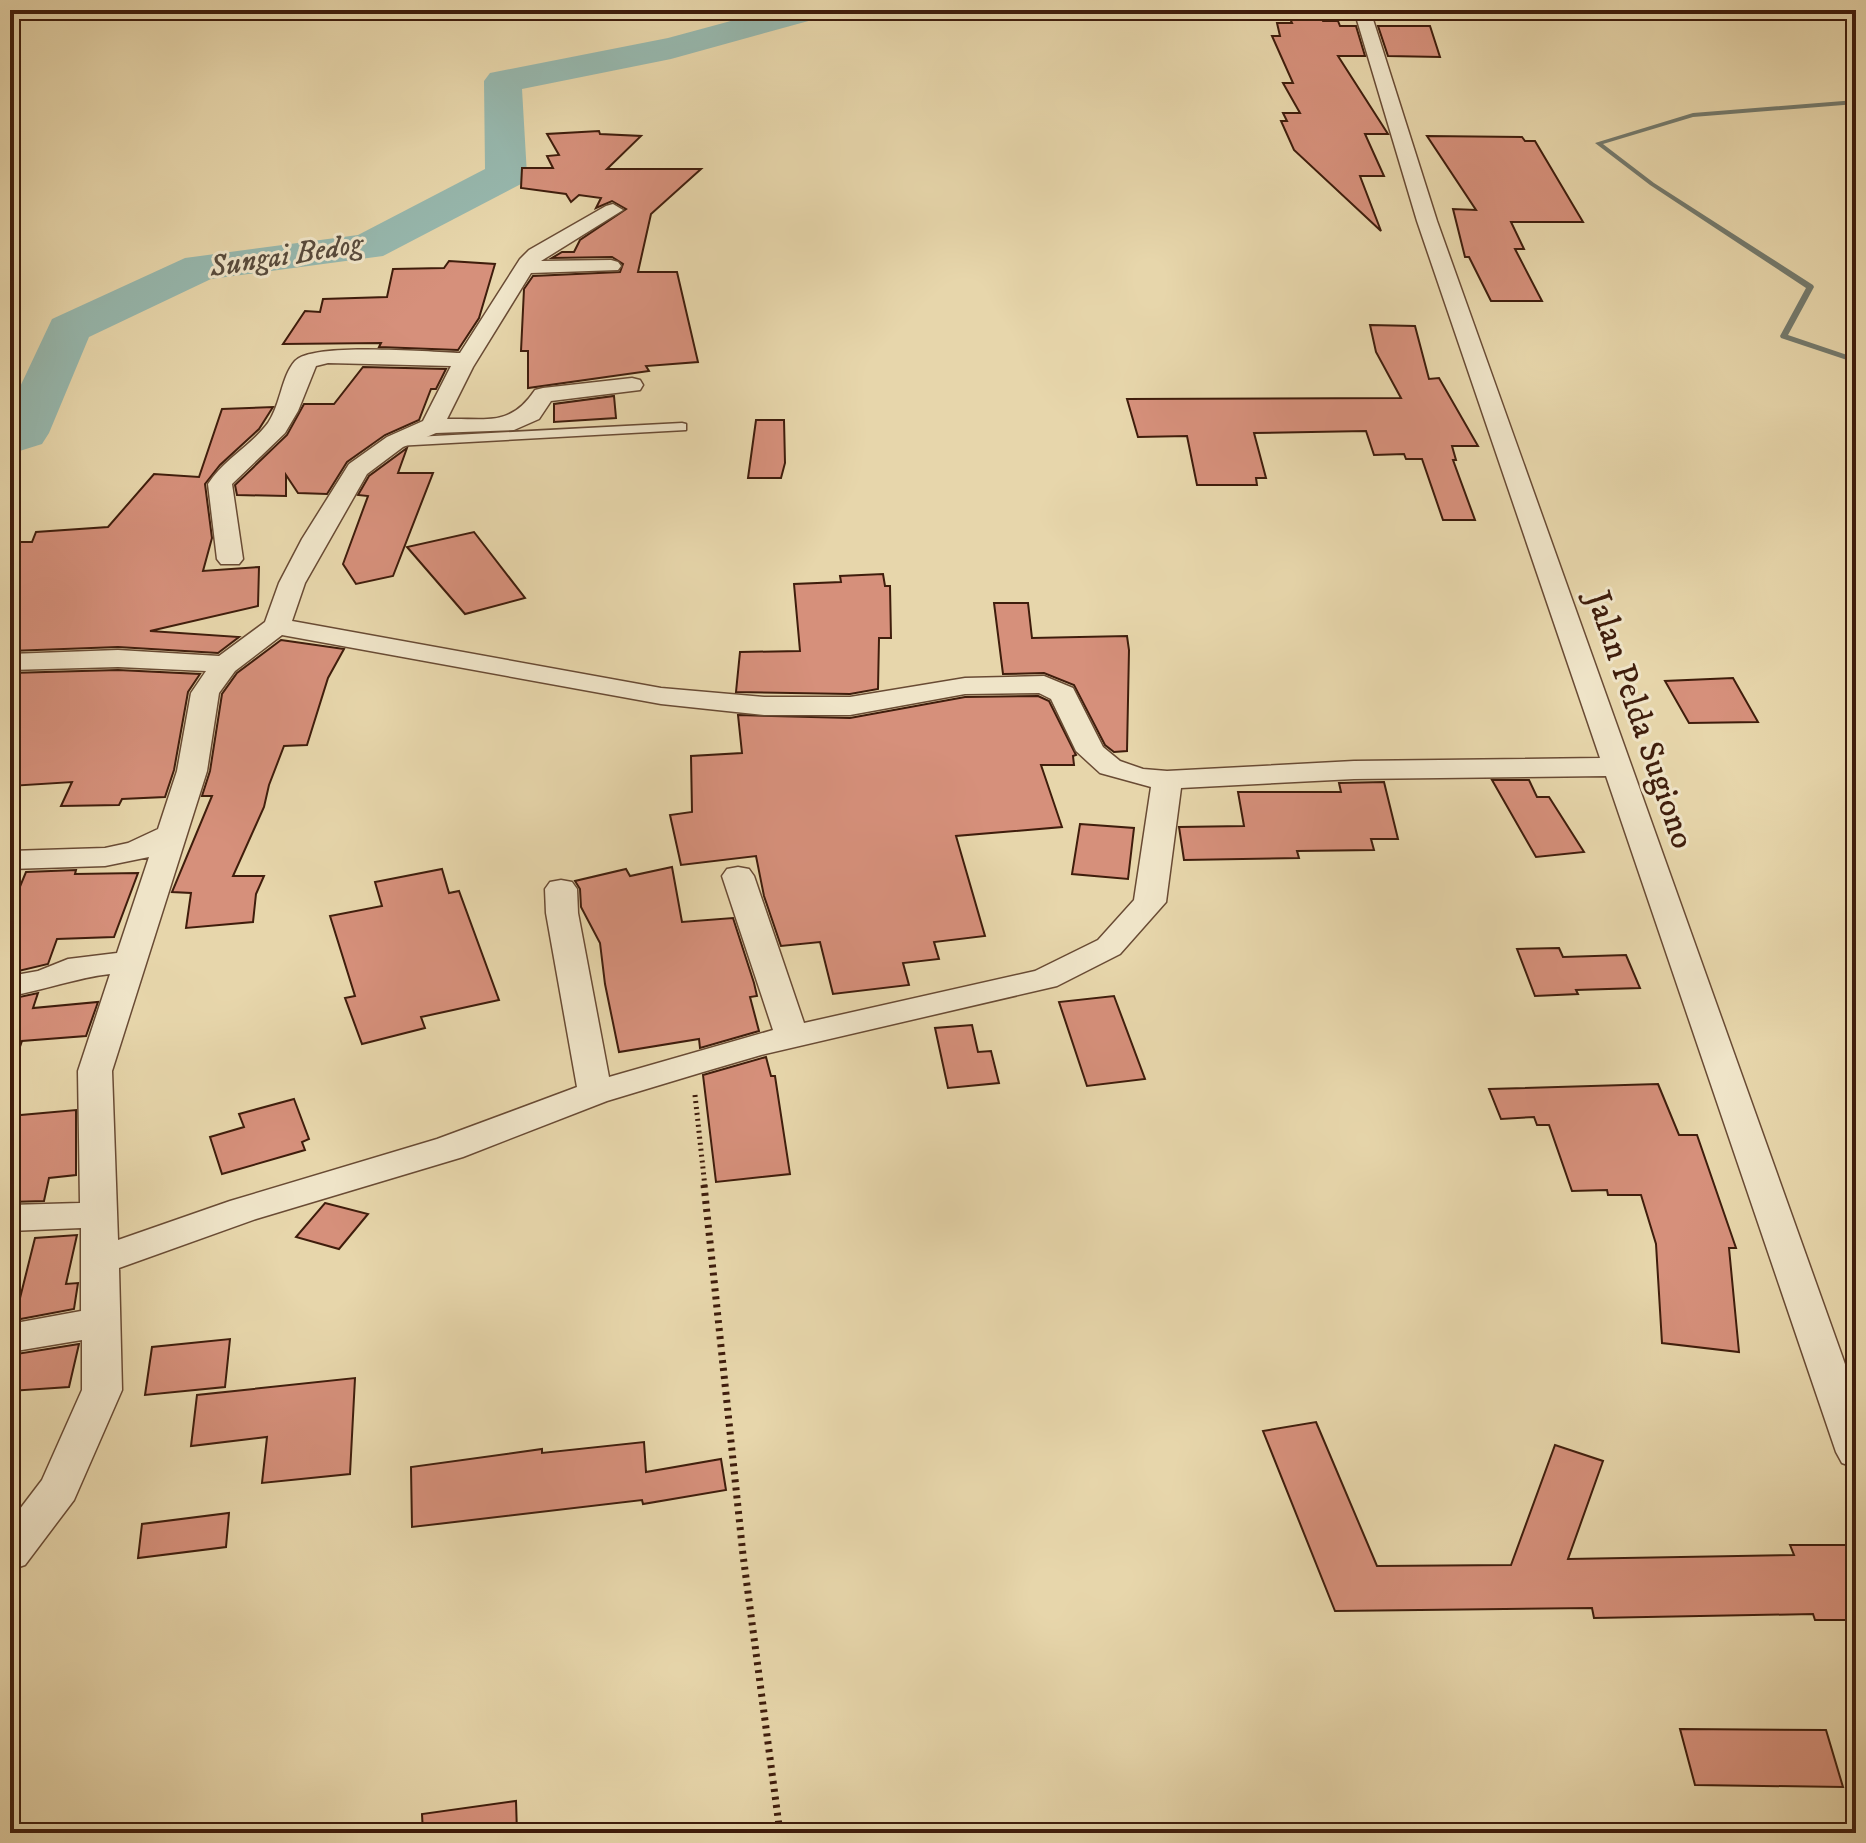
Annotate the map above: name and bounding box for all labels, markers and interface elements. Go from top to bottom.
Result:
water label: Sungai Bedog [206,225,368,286]
street label: Jalan Pelda Sugiono [1575,583,1704,854]

